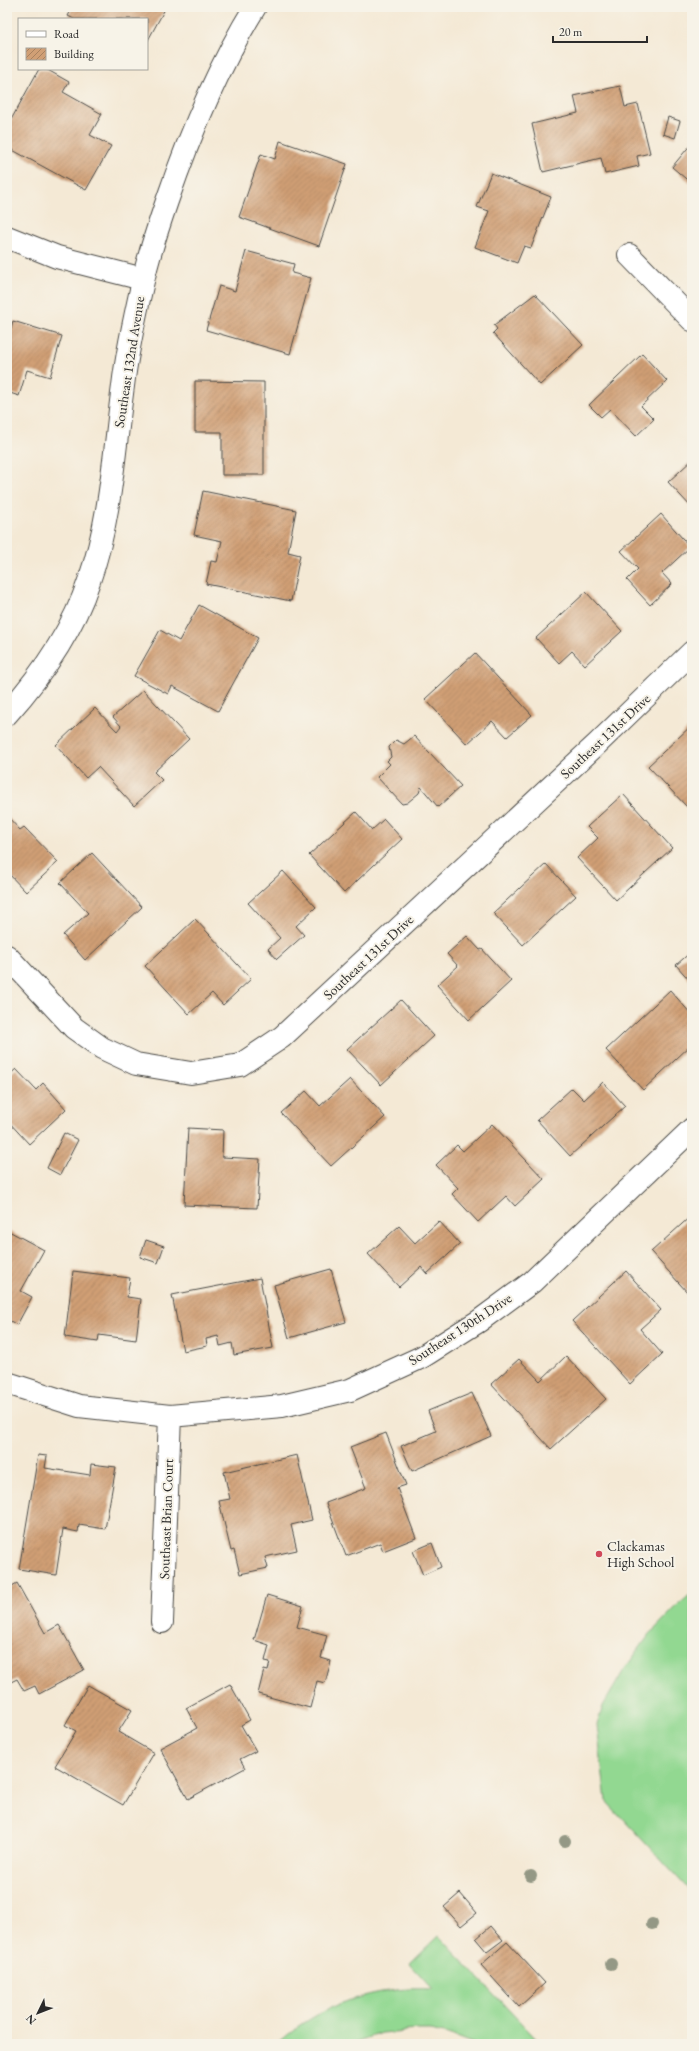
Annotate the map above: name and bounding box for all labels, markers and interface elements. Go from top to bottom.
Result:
legend [18,18,148,70]
scale bar [553,18,647,44]
text: 20 m [559,24,583,40]
text: Road [54,26,80,42]
text: Building [54,46,95,62]
street label: Southeast 132nd Avenue [110,294,148,429]
street label: Southeast 131st Drive [556,689,654,782]
street label: Southeast 131st Drive [319,910,417,1003]
street label: Southeast 130th Drive [405,1289,516,1369]
street label: Southeast Brian Court [155,1458,177,1580]
place label: Clackamas High School [607,1537,675,1571]
marker: Clackamas High School [594,1549,604,1559]
north arrow [18,1993,58,2033]
text: N [22,2012,39,2028]

